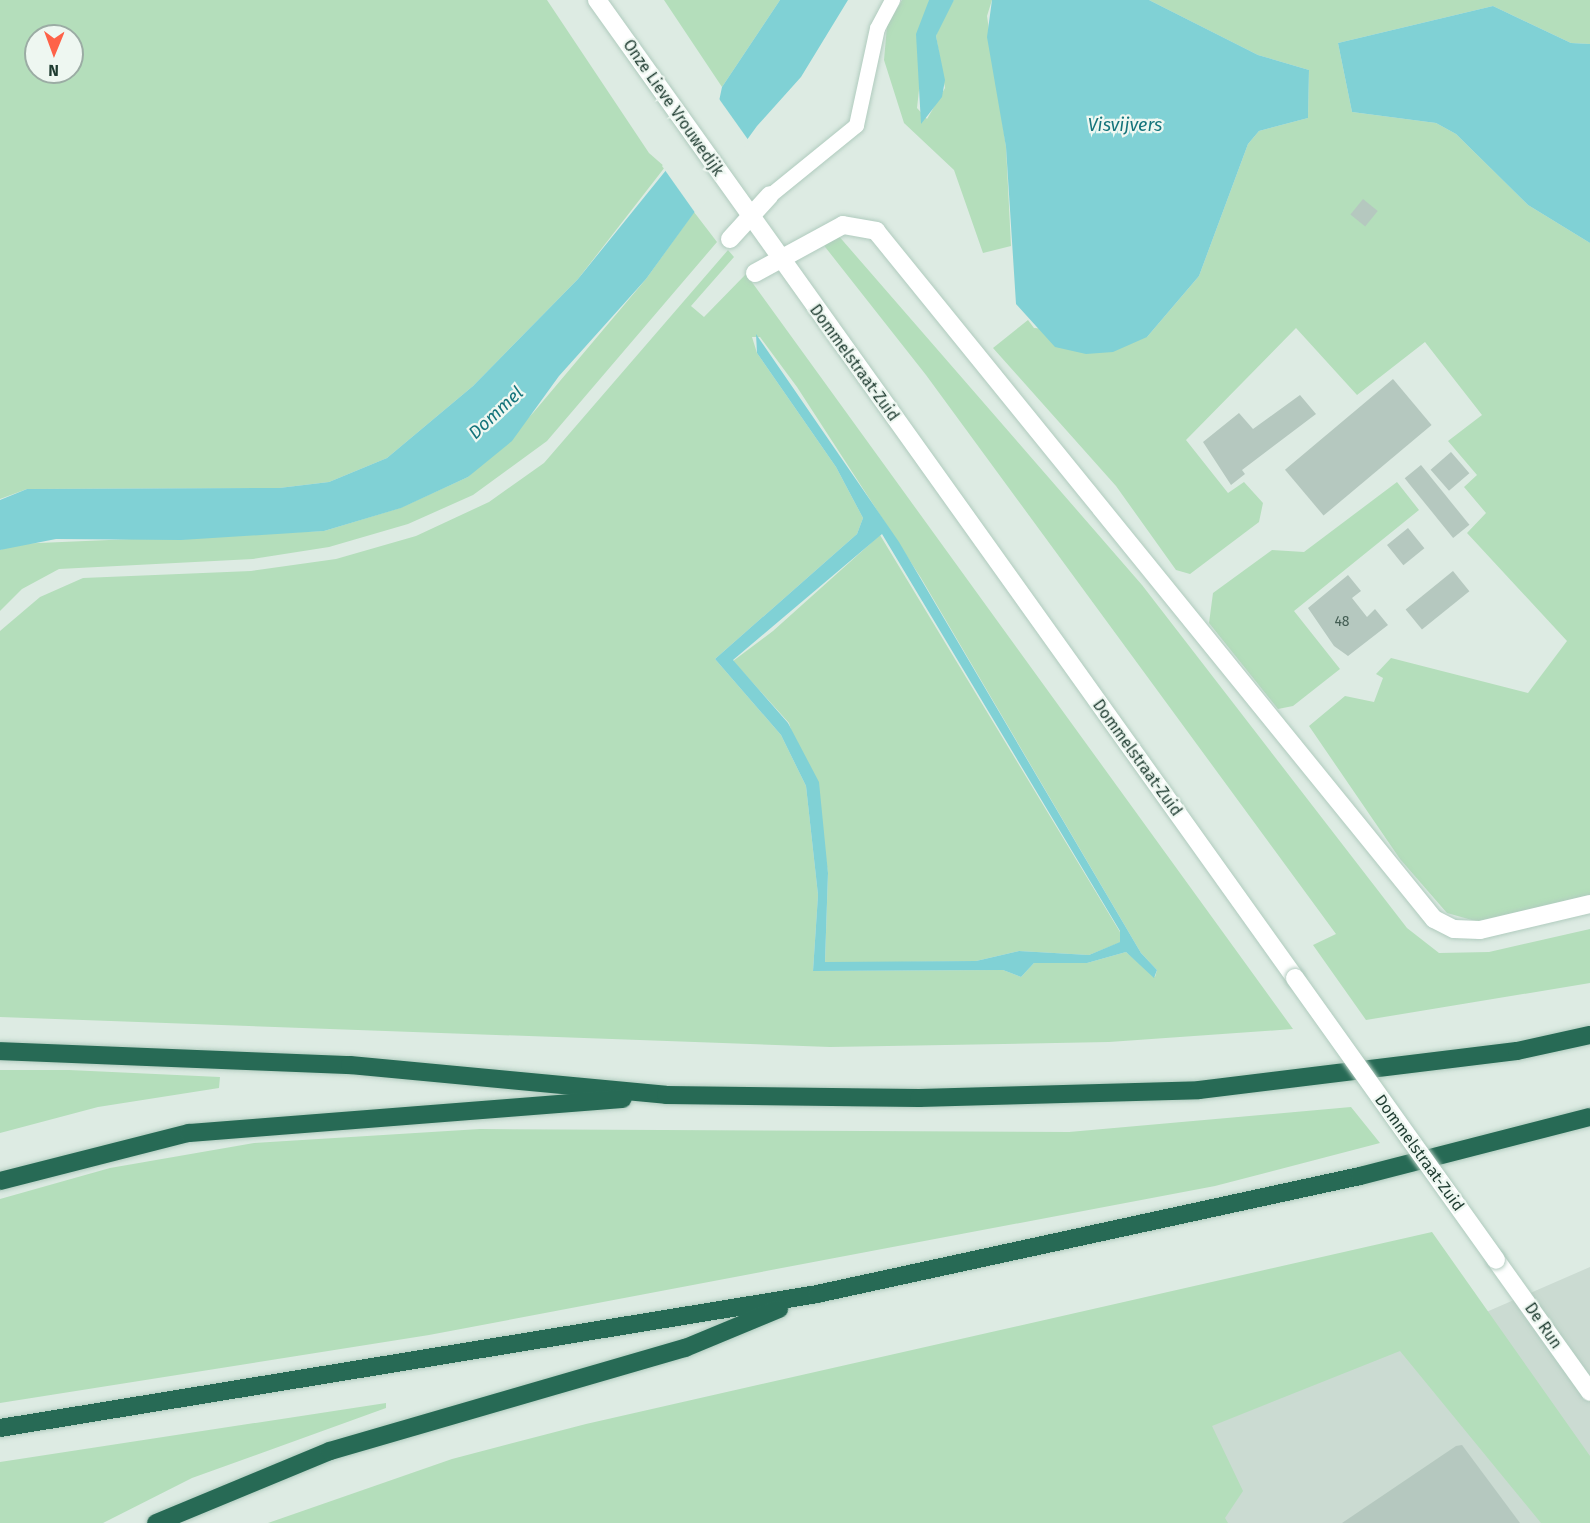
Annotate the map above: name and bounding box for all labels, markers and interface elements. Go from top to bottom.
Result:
north arrow [24,24,84,84]
street label: Onze Lieve Vrouwedijk [619,36,727,180]
text: N [48,61,59,80]
water label: Visvijvers [1088,114,1162,136]
street label: Dommelstraat-Zuid [805,301,903,425]
water label: Dommel [464,382,528,444]
house number: 48 [1334,614,1350,630]
street label: Dommelstraat-Zuid [1088,696,1186,820]
street label: Dommelstraat-Zuid [1370,1091,1468,1215]
street label: De Run [1520,1299,1566,1353]

